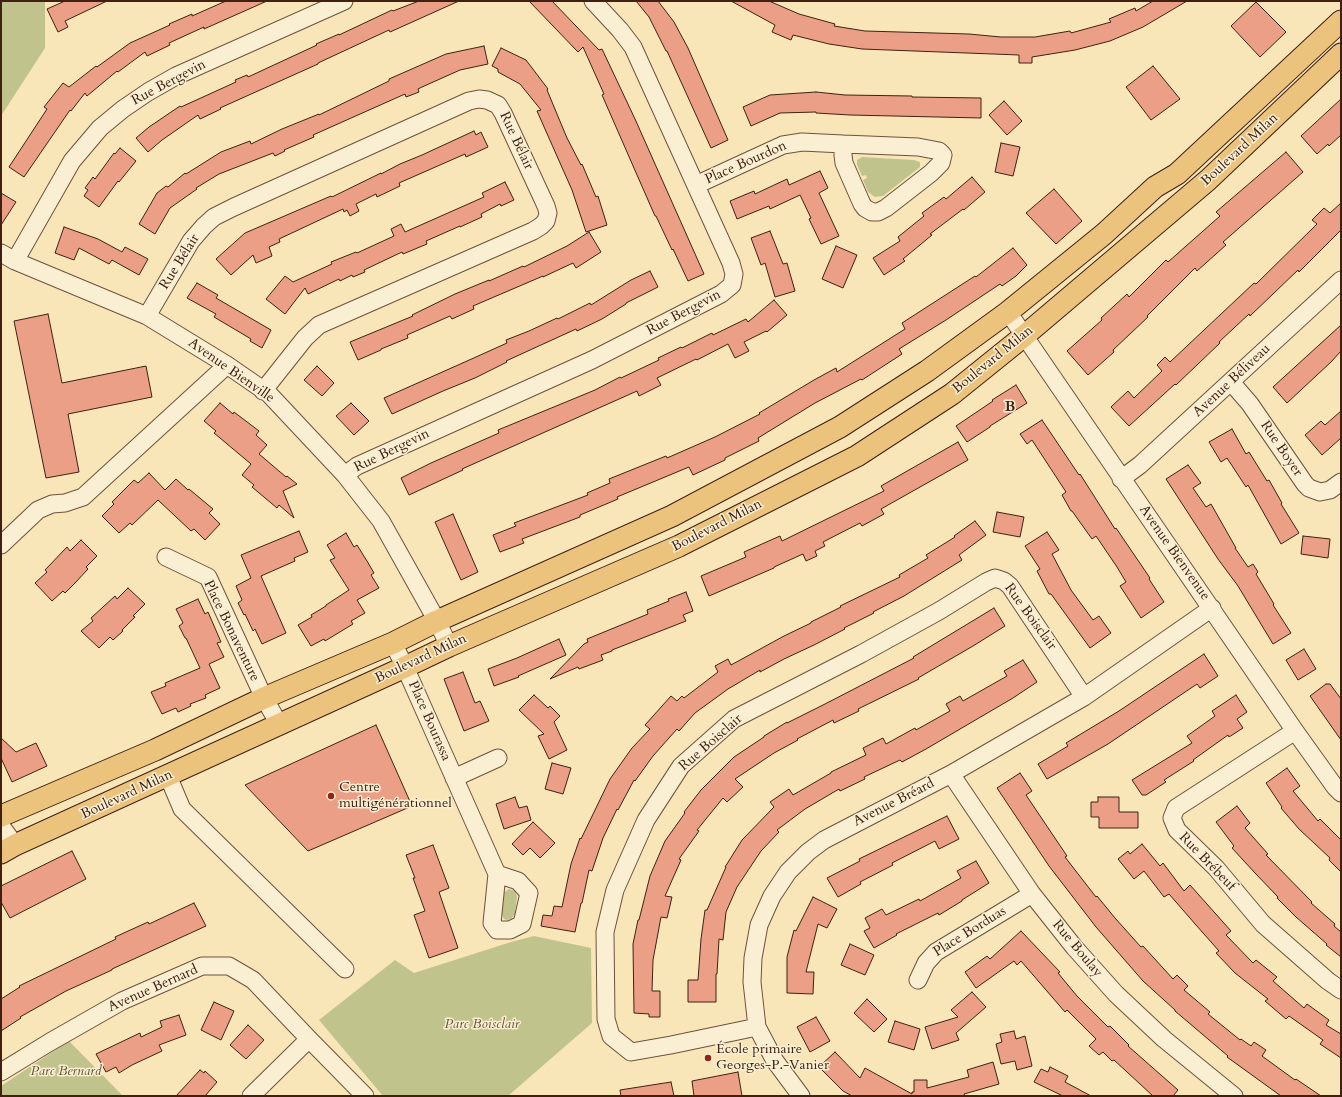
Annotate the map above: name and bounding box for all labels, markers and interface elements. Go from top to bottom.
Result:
street label: Rue Bergevin [129,56,209,110]
street label: Rue Bélair [495,109,537,173]
street label: Boulevard Milan [1198,110,1282,190]
street label: Place Bourdon [703,138,789,188]
street label: Rue Bélair [156,231,204,293]
street label: Rue Bergevin [644,286,724,340]
street label: Boulevard Milan [949,322,1037,398]
street label: Avenue Bienville [185,335,277,407]
street label: Avenue Béliveau [1190,341,1274,421]
district label: B [1005,399,1015,417]
street label: Rue Boyer [1256,418,1306,480]
street label: Rue Bergevin [352,426,432,476]
street label: Boulevard Milan [669,496,765,556]
street label: Avenue Bienvenue [1135,502,1213,604]
street label: Place Bonaventure [199,578,263,684]
street label: Rue Boisclair [1000,580,1060,654]
street label: Boulevard Milan [373,631,469,687]
street label: Place Bourassa [404,678,454,764]
street label: Rue Boisclair [676,711,746,775]
street label: Boulevard Milan [79,767,175,823]
street label: Avenue Bréard [851,775,937,831]
place label: Centre multigénérationnel [339,780,452,812]
marker: Centre multigénérationnel [326,791,336,801]
street label: Rue Brébeuf [1175,829,1239,895]
street label: Place Borduas [931,903,1009,961]
street label: Rue Boulay [1048,917,1106,981]
street label: Avenue Bernard [105,962,201,1016]
park label: Parc Boisclair [445,1017,519,1033]
place label: École primaire Georges-P.-Vanier [716,1042,829,1074]
marker: École primaire Georges-P.-Vanier [703,1053,713,1063]
park label: Parc Bernard [30,1064,102,1080]

